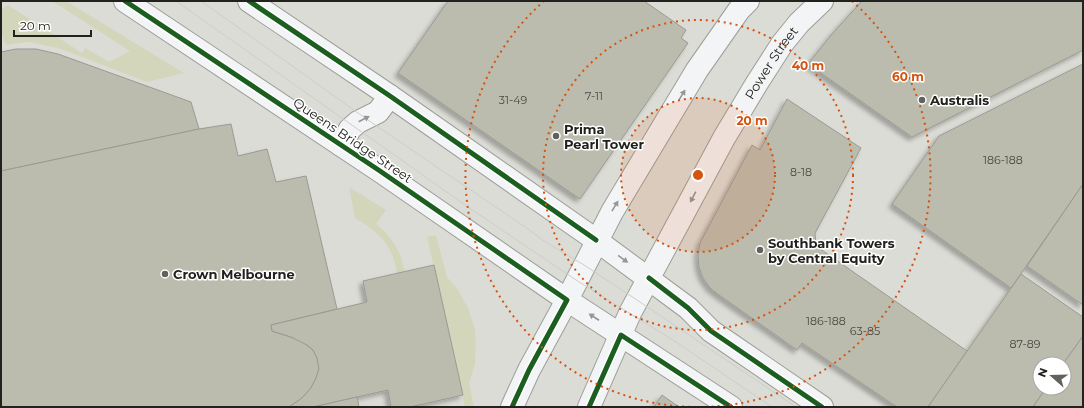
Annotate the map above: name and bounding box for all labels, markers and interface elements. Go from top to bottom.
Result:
scale bar [14,12,91,38]
text: 20 m [20,18,51,33]
street label: Power Street [741,23,801,102]
text: 40 m [792,58,824,73]
text: 60 m [892,69,924,84]
house number: 7-11 [585,89,603,103]
one-way arrow [678,90,686,100]
place label: Australis [929,92,989,108]
house number: 31-49 [499,93,527,107]
street label: Queens Bridge Street [290,94,416,186]
marker: Australis [917,95,927,105]
text: 20 m [736,113,768,128]
one-way arrow [358,116,369,122]
place label: Prima Pearl Tower [564,121,644,152]
marker: Prima Pearl Tower [551,131,561,141]
house number: 186-188 [983,153,1023,167]
house number: 8-18 [790,165,812,179]
centre of rings [691,168,705,182]
one-way arrow [689,191,696,203]
one-way arrow [612,200,619,212]
place label: Southbank Towers by Central Equity [768,235,895,266]
marker: Southbank Towers by Central Equity [755,245,765,255]
one-way arrow [617,255,628,263]
place label: Crown Melbourne [173,266,295,282]
marker: Crown Melbourne [160,269,170,279]
one-way arrow [588,314,600,321]
house number: 186-188 [806,314,846,328]
house number: 63-85 [850,324,880,338]
house number: 87-89 [1010,337,1041,351]
north arrow [1032,356,1072,396]
text: N [1035,366,1051,379]

